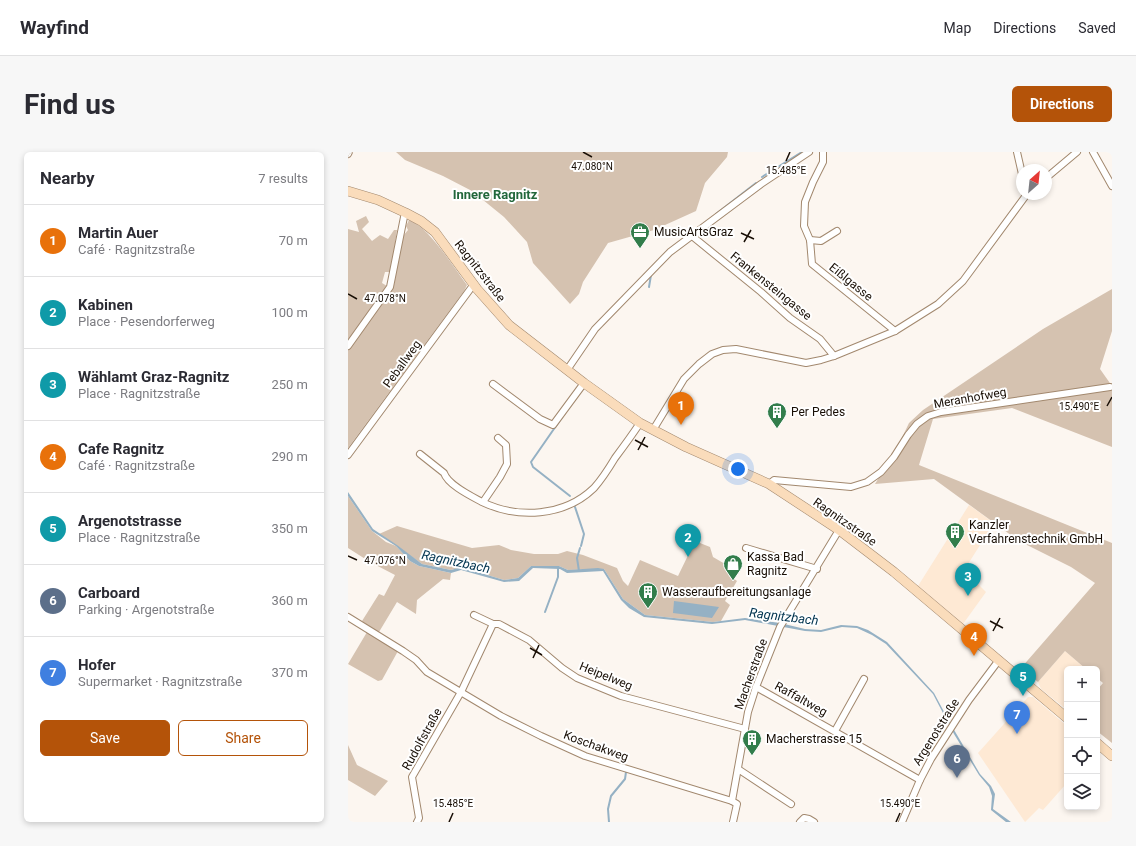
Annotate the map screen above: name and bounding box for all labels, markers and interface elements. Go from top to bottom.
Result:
text: Wayfind [20,16,89,39]
text: Map [944,20,971,36]
text: Directions [993,20,1056,36]
text: Saved [1078,20,1116,36]
button: Directions [1012,86,1112,122]
text: Find us [24,88,115,121]
text: 47.080°N [571,161,613,172]
north arrow [1016,164,1052,200]
text: 15.485°E [766,165,806,176]
text: Nearby [40,168,95,188]
text: 7 results [258,171,308,186]
district label: Innere Ragnitz [453,187,538,202]
office icon: MusicArtsGraz [629,221,651,249]
text: Martin Auer [78,224,158,242]
place label: MusicArtsGraz [654,225,733,239]
text: 1 [49,233,57,248]
text: 70 m [279,233,308,248]
street label: Ragnitzstraße [452,238,508,304]
text: Café · Ragnitzstraße [78,242,195,257]
street label: Frankensteingasse [728,249,814,323]
street label: Eißlgasse [826,260,876,304]
text: 47.078°N [364,293,406,304]
text: Kabinen [78,296,133,314]
text: 2 [49,305,57,320]
text: 100 m [271,305,308,320]
text: Place · Pesendorferweg [78,314,215,329]
street label: Peballweg [380,338,424,390]
text: Wählamt Graz-Ragnitz [78,368,229,386]
text: 3 [49,377,57,392]
text: 250 m [271,377,308,392]
street label: Meranhofweg [933,385,1007,411]
text: Place · Ragnitzstraße [78,386,200,401]
pin: 1 [668,392,694,425]
building icon: Per Pedes [766,401,788,429]
text: 15.490°E [1059,401,1099,412]
place label: Per Pedes [791,405,845,419]
text: Cafe Ragnitz [78,440,164,458]
text: 4 [49,449,57,464]
text: 290 m [271,449,308,464]
text: Café · Ragnitzstraße [78,458,195,473]
your location [728,459,748,479]
street label: Ragnitzstraße [811,495,879,549]
text: Argenotstrasse [78,512,182,530]
place label: Kanzler Verfahrenstechnik GmbH [969,518,1103,546]
text: 5 [49,521,57,536]
text: 350 m [271,521,308,536]
building icon: Kanzler Verfahrenstechnik GmbH [944,521,966,549]
pin: 2 [675,524,701,557]
text: Place · Ragnitzstraße [78,530,200,545]
water label: Ragnitzbach [420,547,492,576]
place label: Kassa Bad Ragnitz [747,550,804,578]
shop icon: Kassa Bad Ragnitz [722,553,744,581]
text: 47.076°N [364,555,406,566]
pin: 3 [955,563,981,596]
building icon: Wasseraufbereitungsanlage [637,581,659,609]
text: Carboard [78,584,140,602]
place label: Wasseraufbereitungsanlage [662,585,811,599]
text: 6 [49,593,57,608]
text: 360 m [271,593,308,608]
text: Parking · Argenotstraße [78,602,214,617]
water label: Ragnitzbach [748,605,819,628]
pin: 4 [961,623,987,656]
street label: Macherstraße [732,637,770,711]
text: Hofer [78,656,116,674]
street label: Heipelweg [577,659,635,693]
pin: 5 [1010,663,1036,696]
text: 7 [49,665,57,680]
text: 370 m [271,665,308,680]
map controls [1064,666,1100,810]
button: + [1064,666,1100,702]
text: Supermarket · Ragnitzstraße [78,674,242,689]
street label: Raffaltweg [772,679,830,719]
street label: Argenotstraße [910,696,962,768]
pin: 7 [1004,701,1030,734]
button: − [1064,702,1100,738]
street label: Rudolfstraße [399,706,445,772]
button: Save [40,720,170,756]
button: Share [178,720,308,756]
street label: Koschakweg [562,728,630,764]
building icon: Macherstrasse 15 [741,728,763,756]
place label: Macherstrasse 15 [766,732,862,746]
button: locate [1064,738,1100,774]
pin: 6 [944,745,970,778]
button: layers [1064,774,1100,810]
text: 15.485°E [433,798,473,809]
text: 15.490°E [880,798,920,809]

